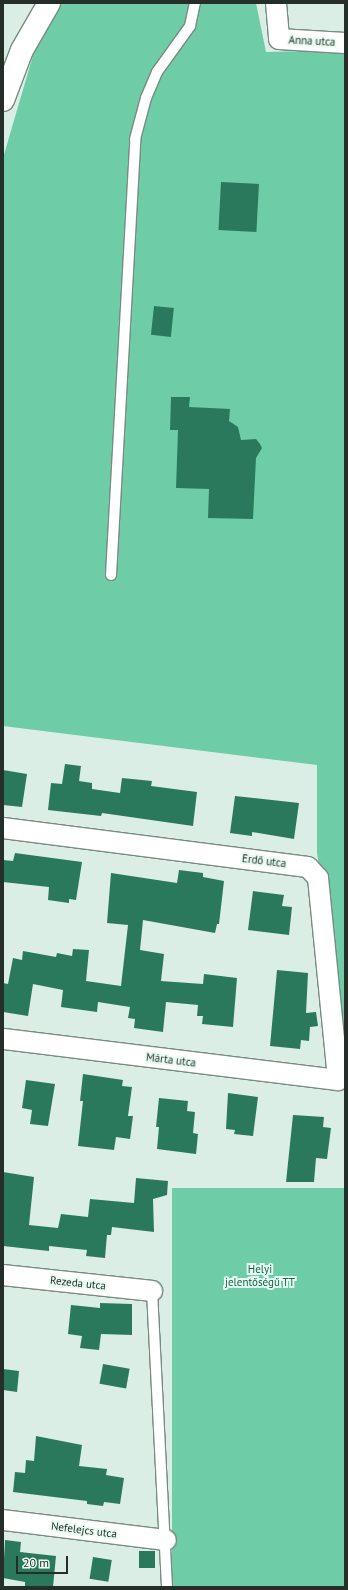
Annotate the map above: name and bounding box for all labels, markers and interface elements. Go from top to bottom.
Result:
street label: Anna utca [288,33,336,49]
street label: Erdő utca [241,852,287,870]
street label: Márta utca [145,1050,197,1070]
park label: Helyi jelentőségű TT [225,1263,295,1289]
street label: Rezeda utca [49,1274,107,1292]
street label: Nefelejcs utca [50,1519,118,1541]
scale bar [18,1548,70,1574]
text: 20 m [23,1555,49,1570]

